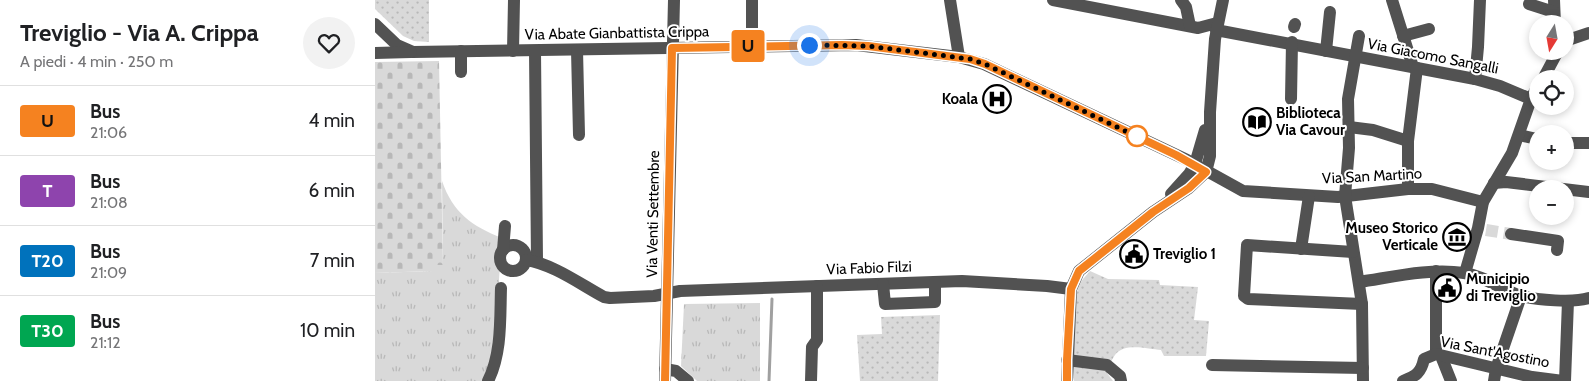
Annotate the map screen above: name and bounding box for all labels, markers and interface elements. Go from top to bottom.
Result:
north arrow [1529,15,1574,60]
map controls [1529,15,1574,225]
button: heart [303,17,355,69]
text: Treviglio - Via A. Crippa [20,18,259,47]
street label: Via Abate Gianbattista Crippa [525,22,710,44]
line badge: U [732,30,764,62]
your location [797,33,822,58]
street label: Via Giacomo Sangalli [1366,34,1500,78]
text: U [742,35,754,57]
text: A piedi · 4 min · 250 m [20,52,173,71]
button: locate [1529,70,1574,115]
hospital icon: Koala [982,84,1012,114]
place label: Koala [942,90,979,108]
text: Bus [90,100,120,123]
place label: Biblioteca Via Cavour [1276,104,1345,139]
library icon: Biblioteca Via Cavour [1242,107,1272,137]
text: 4 min [308,109,355,132]
text: U [41,110,54,132]
text: 21:06 [90,123,127,142]
unlabelled marker [1126,125,1148,147]
button: + [1529,125,1574,170]
street label: Via Venti Settembre [643,150,663,278]
street label: Via San Martino [1322,164,1422,188]
text: Bus [90,170,120,193]
text: 6 min [309,179,355,202]
text: T [43,180,52,202]
button: − [1529,180,1574,225]
text: 21:08 [90,193,128,212]
place label: Museo Storico Verticale [1345,219,1438,254]
museum icon: Museo Storico Verticale [1442,222,1472,252]
public building icon: Treviglio 1 [1119,239,1149,269]
text: Bus [90,240,120,263]
place label: Treviglio 1 [1153,245,1216,263]
text: 7 min [310,249,355,272]
text: T20 [31,250,64,272]
street label: Via Fabio Filzi [826,258,912,278]
text: 21:09 [90,263,127,282]
place label: Municipio di Treviglio [1466,270,1536,305]
public building icon: Municipio di Treviglio [1432,273,1462,303]
text: Bus [90,310,120,333]
text: 10 min [300,319,355,342]
text: T30 [31,320,64,342]
text: 21:12 [90,333,121,352]
street label: Via Sant'Agostino [1439,333,1551,371]

